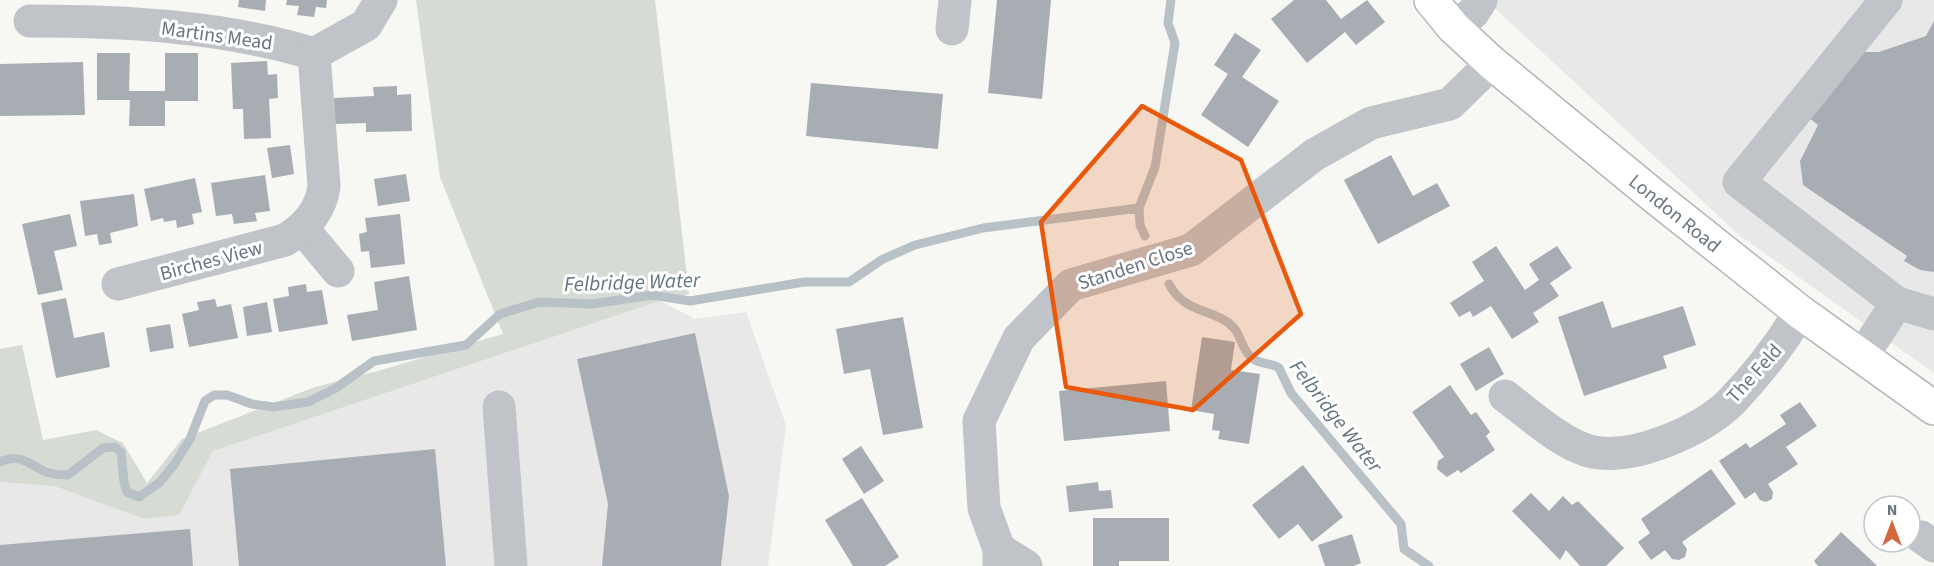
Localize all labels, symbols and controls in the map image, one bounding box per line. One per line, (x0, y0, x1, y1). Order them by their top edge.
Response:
street label: Martins Mead (159, 14, 274, 58)
street label: London Road (1622, 168, 1726, 260)
street label: Birches View (157, 234, 266, 288)
street label: Standen Close (1074, 234, 1196, 298)
water label: Felbridge Water (564, 265, 701, 299)
street label: The Feld (1721, 338, 1789, 410)
water label: Felbridge Water (1282, 353, 1390, 479)
north arrow (1862, 494, 1922, 554)
text: N (1887, 499, 1897, 521)

